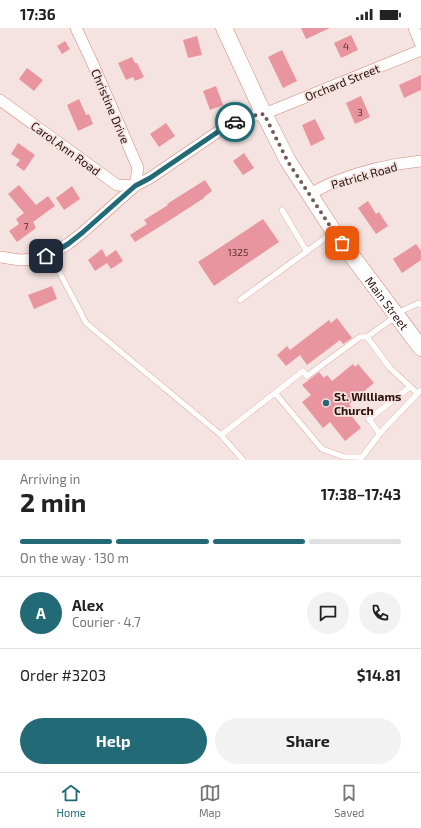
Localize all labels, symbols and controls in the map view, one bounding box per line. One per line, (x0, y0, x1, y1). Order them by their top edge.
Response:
text: 17:36 (20, 5, 56, 23)
house number: 4 (343, 40, 349, 52)
street label: Orchard Street (302, 60, 382, 103)
street label: Christine Drive (89, 67, 133, 145)
courier (215, 102, 255, 142)
house number: 3 (357, 106, 363, 118)
icon: car (224, 111, 246, 133)
street label: Carol Ann Road (29, 118, 103, 178)
street label: Patrick Road (329, 159, 399, 191)
house number: 7 (23, 220, 29, 232)
pin (325, 226, 359, 260)
icon: bag (331, 232, 353, 254)
pin (29, 239, 63, 273)
icon: home (35, 245, 57, 267)
house number: 1325 (228, 246, 248, 258)
street label: Main Street (363, 274, 412, 333)
place label: St. Williams Church (334, 389, 401, 417)
marker: St. Williams Church (321, 398, 331, 408)
text: Arriving in (20, 471, 80, 487)
text: 17:38–17:43 (321, 485, 401, 503)
text: 2 min (20, 486, 86, 517)
text: On the way · 130 m (20, 550, 129, 566)
button: chat (307, 592, 349, 634)
button: phone (359, 592, 401, 634)
text: Alex (72, 596, 104, 614)
text: A (36, 604, 46, 622)
text: Courier · 4.7 (72, 614, 141, 630)
text: Order #3203 (20, 666, 106, 684)
text: $14.81 (357, 666, 401, 684)
button: Help (20, 718, 207, 764)
button: Share (215, 718, 401, 764)
tab: Home (57, 782, 86, 819)
tab: Map (199, 782, 221, 819)
tab: Saved (334, 782, 364, 819)

